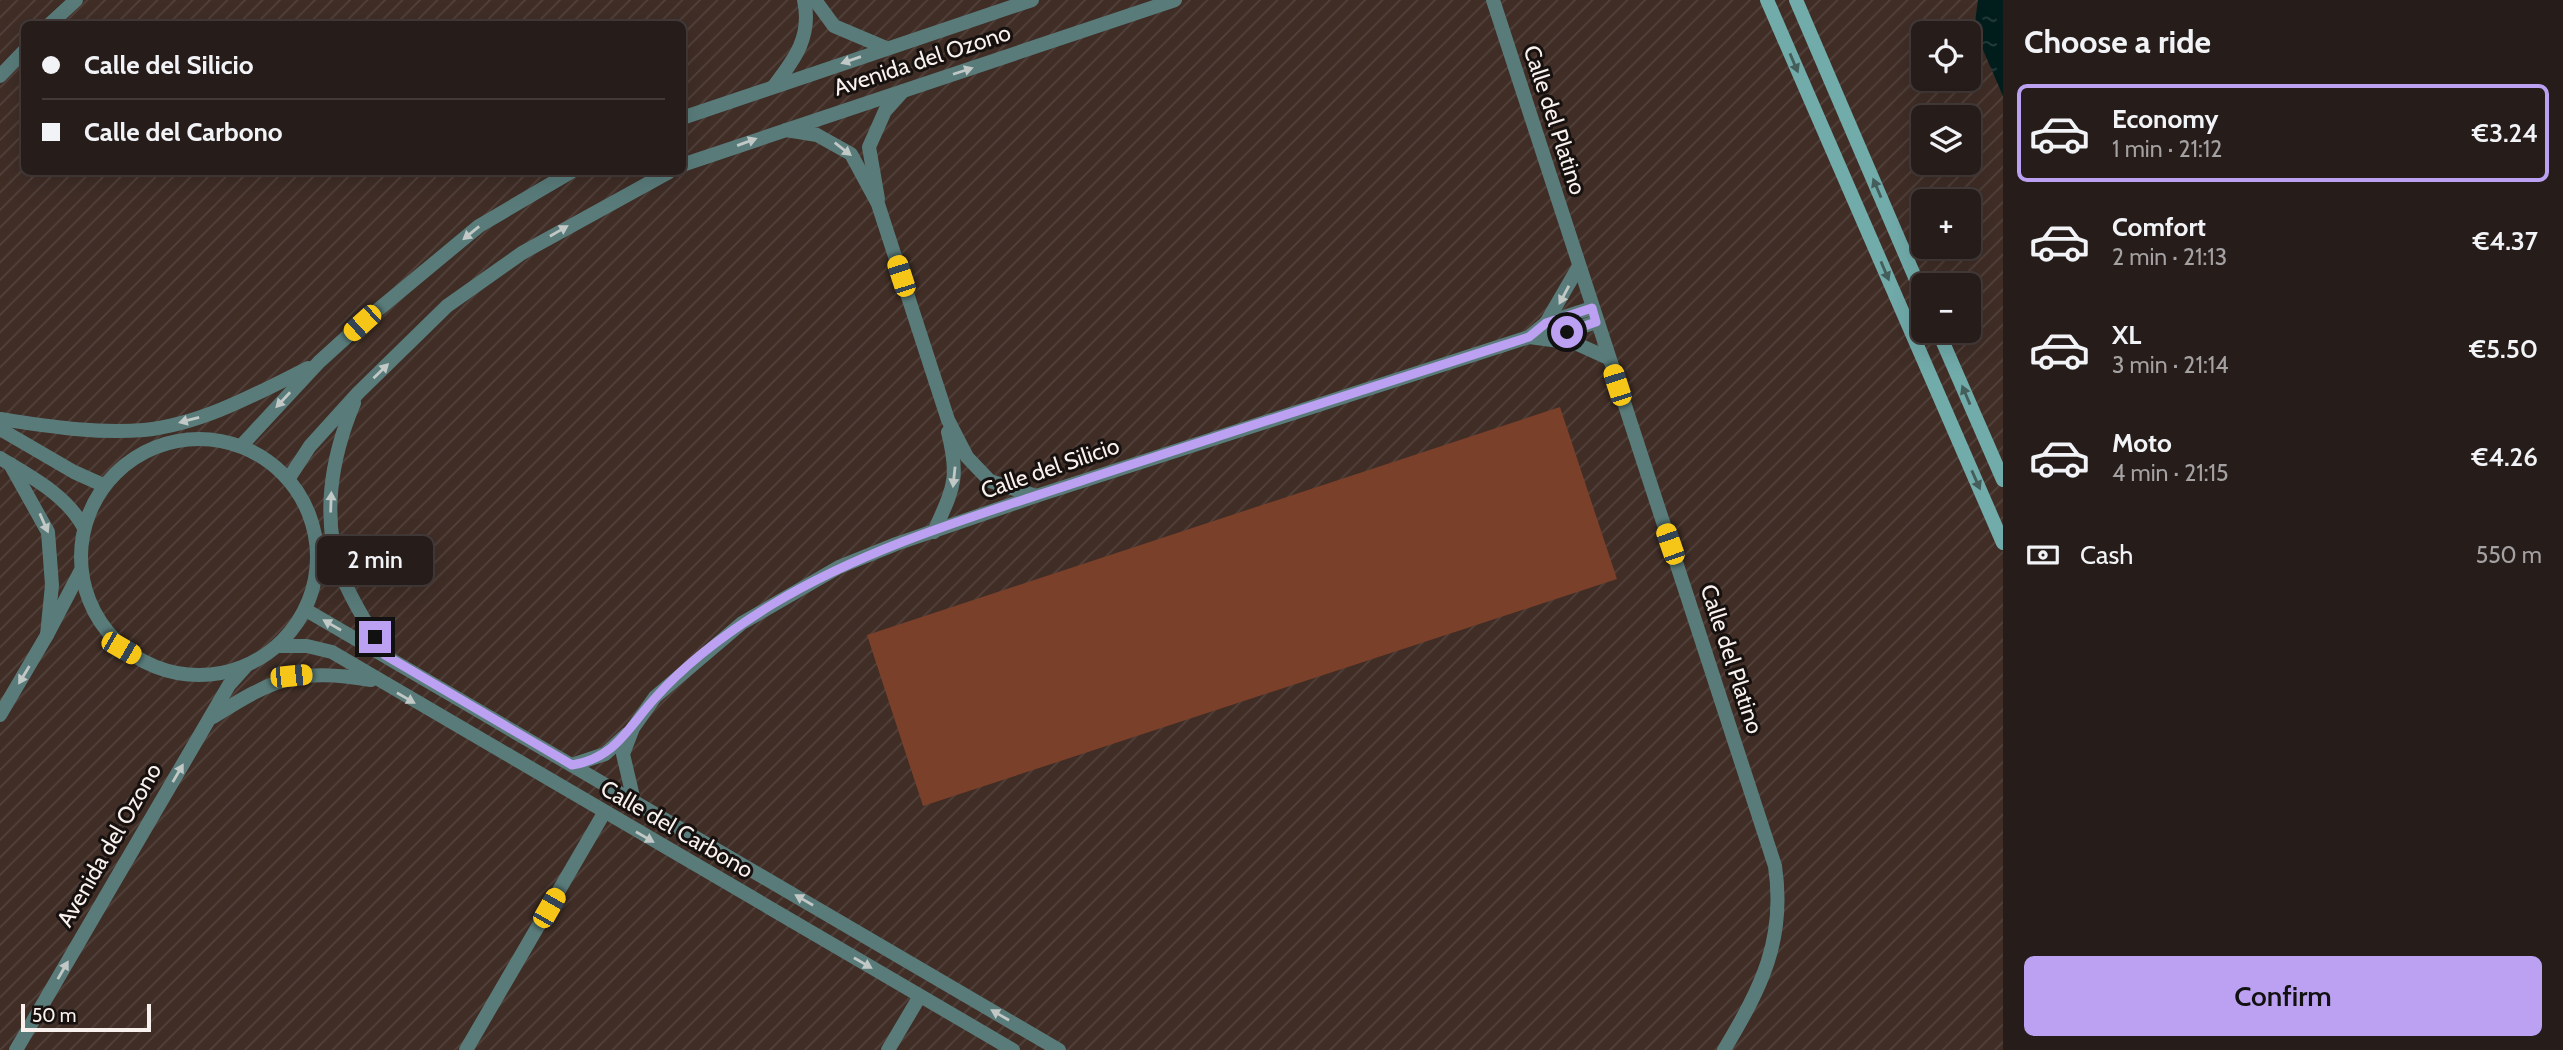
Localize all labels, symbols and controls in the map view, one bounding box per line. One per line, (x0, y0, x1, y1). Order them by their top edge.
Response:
street label: Avenida del Ozono (830, 18, 1014, 102)
map controls (1911, 21, 1981, 343)
button: locate (1911, 21, 1981, 91)
text: Choose a ride (2024, 22, 2211, 61)
street label: Calle del Platino (1518, 42, 1592, 198)
text: Calle del Silicio (84, 49, 254, 81)
one-way arrow (1789, 52, 1800, 73)
one-way arrow (840, 55, 861, 66)
one-way arrow (952, 65, 973, 75)
icon: car (2028, 102, 2091, 165)
text: Economy (2112, 103, 2218, 135)
button: layers (1911, 105, 1981, 175)
text: Calle del Carbono (84, 116, 283, 148)
text: €3.24 (2472, 117, 2538, 149)
text: 1 min · 21:12 (2112, 135, 2222, 163)
one-way arrow (736, 136, 757, 147)
one-way arrow (834, 142, 852, 157)
one-way arrow (1871, 178, 1882, 199)
button: + (1911, 189, 1981, 259)
icon: car (2028, 210, 2091, 273)
text: Comfort (2112, 211, 2206, 243)
one-way arrow (463, 225, 480, 240)
one-way arrow (549, 225, 569, 237)
text: €4.37 (2473, 225, 2538, 257)
text: 2 min · 21:13 (2112, 243, 2227, 271)
car (885, 253, 918, 299)
one-way arrow (1880, 261, 1891, 282)
button: − (1911, 273, 1981, 343)
one-way arrow (1558, 286, 1570, 305)
car (340, 301, 385, 345)
route start (1551, 316, 1583, 348)
icon: car (2028, 318, 2091, 381)
text: XL (2112, 319, 2141, 351)
text: €5.50 (2469, 333, 2538, 365)
text: 3 min · 21:14 (2112, 351, 2228, 379)
car (1601, 362, 1634, 408)
one-way arrow (372, 363, 389, 379)
one-way arrow (1960, 384, 1971, 405)
one-way arrow (275, 391, 291, 409)
one-way arrow (178, 415, 199, 425)
icon: car (2028, 426, 2091, 489)
text: Moto (2112, 427, 2172, 459)
street label: Calle del Silicio (977, 431, 1123, 505)
text: €4.26 (2472, 441, 2538, 473)
text: 4 min · 21:15 (2112, 459, 2228, 487)
one-way arrow (948, 466, 959, 488)
one-way arrow (1970, 470, 1981, 491)
one-way arrow (325, 490, 337, 512)
one-way arrow (39, 513, 50, 534)
car (1654, 521, 1687, 567)
callout: 2 min (317, 536, 433, 584)
icon: cash (2024, 536, 2062, 574)
text: Cash (2080, 539, 2133, 571)
text: 550 m (2476, 541, 2542, 569)
text: 2 min (347, 546, 403, 574)
street label: Calle del Platino (1695, 581, 1769, 737)
one-way arrow (323, 619, 342, 631)
route end (359, 621, 391, 653)
car (98, 628, 145, 668)
car (270, 663, 313, 689)
one-way arrow (18, 665, 30, 684)
one-way arrow (396, 692, 415, 704)
street label: Avenida del Ozono (51, 758, 167, 932)
one-way arrow (171, 764, 184, 783)
street label: Calle del Carbono (596, 774, 758, 884)
one-way arrow (635, 831, 654, 843)
car (530, 885, 569, 931)
one-way arrow (794, 894, 813, 907)
button: Confirm (2024, 956, 2542, 1036)
one-way arrow (853, 957, 872, 969)
one-way arrow (57, 960, 69, 979)
scale bar (21, 1001, 150, 1033)
text: 50 m (32, 1004, 76, 1027)
one-way arrow (991, 1009, 1010, 1022)

